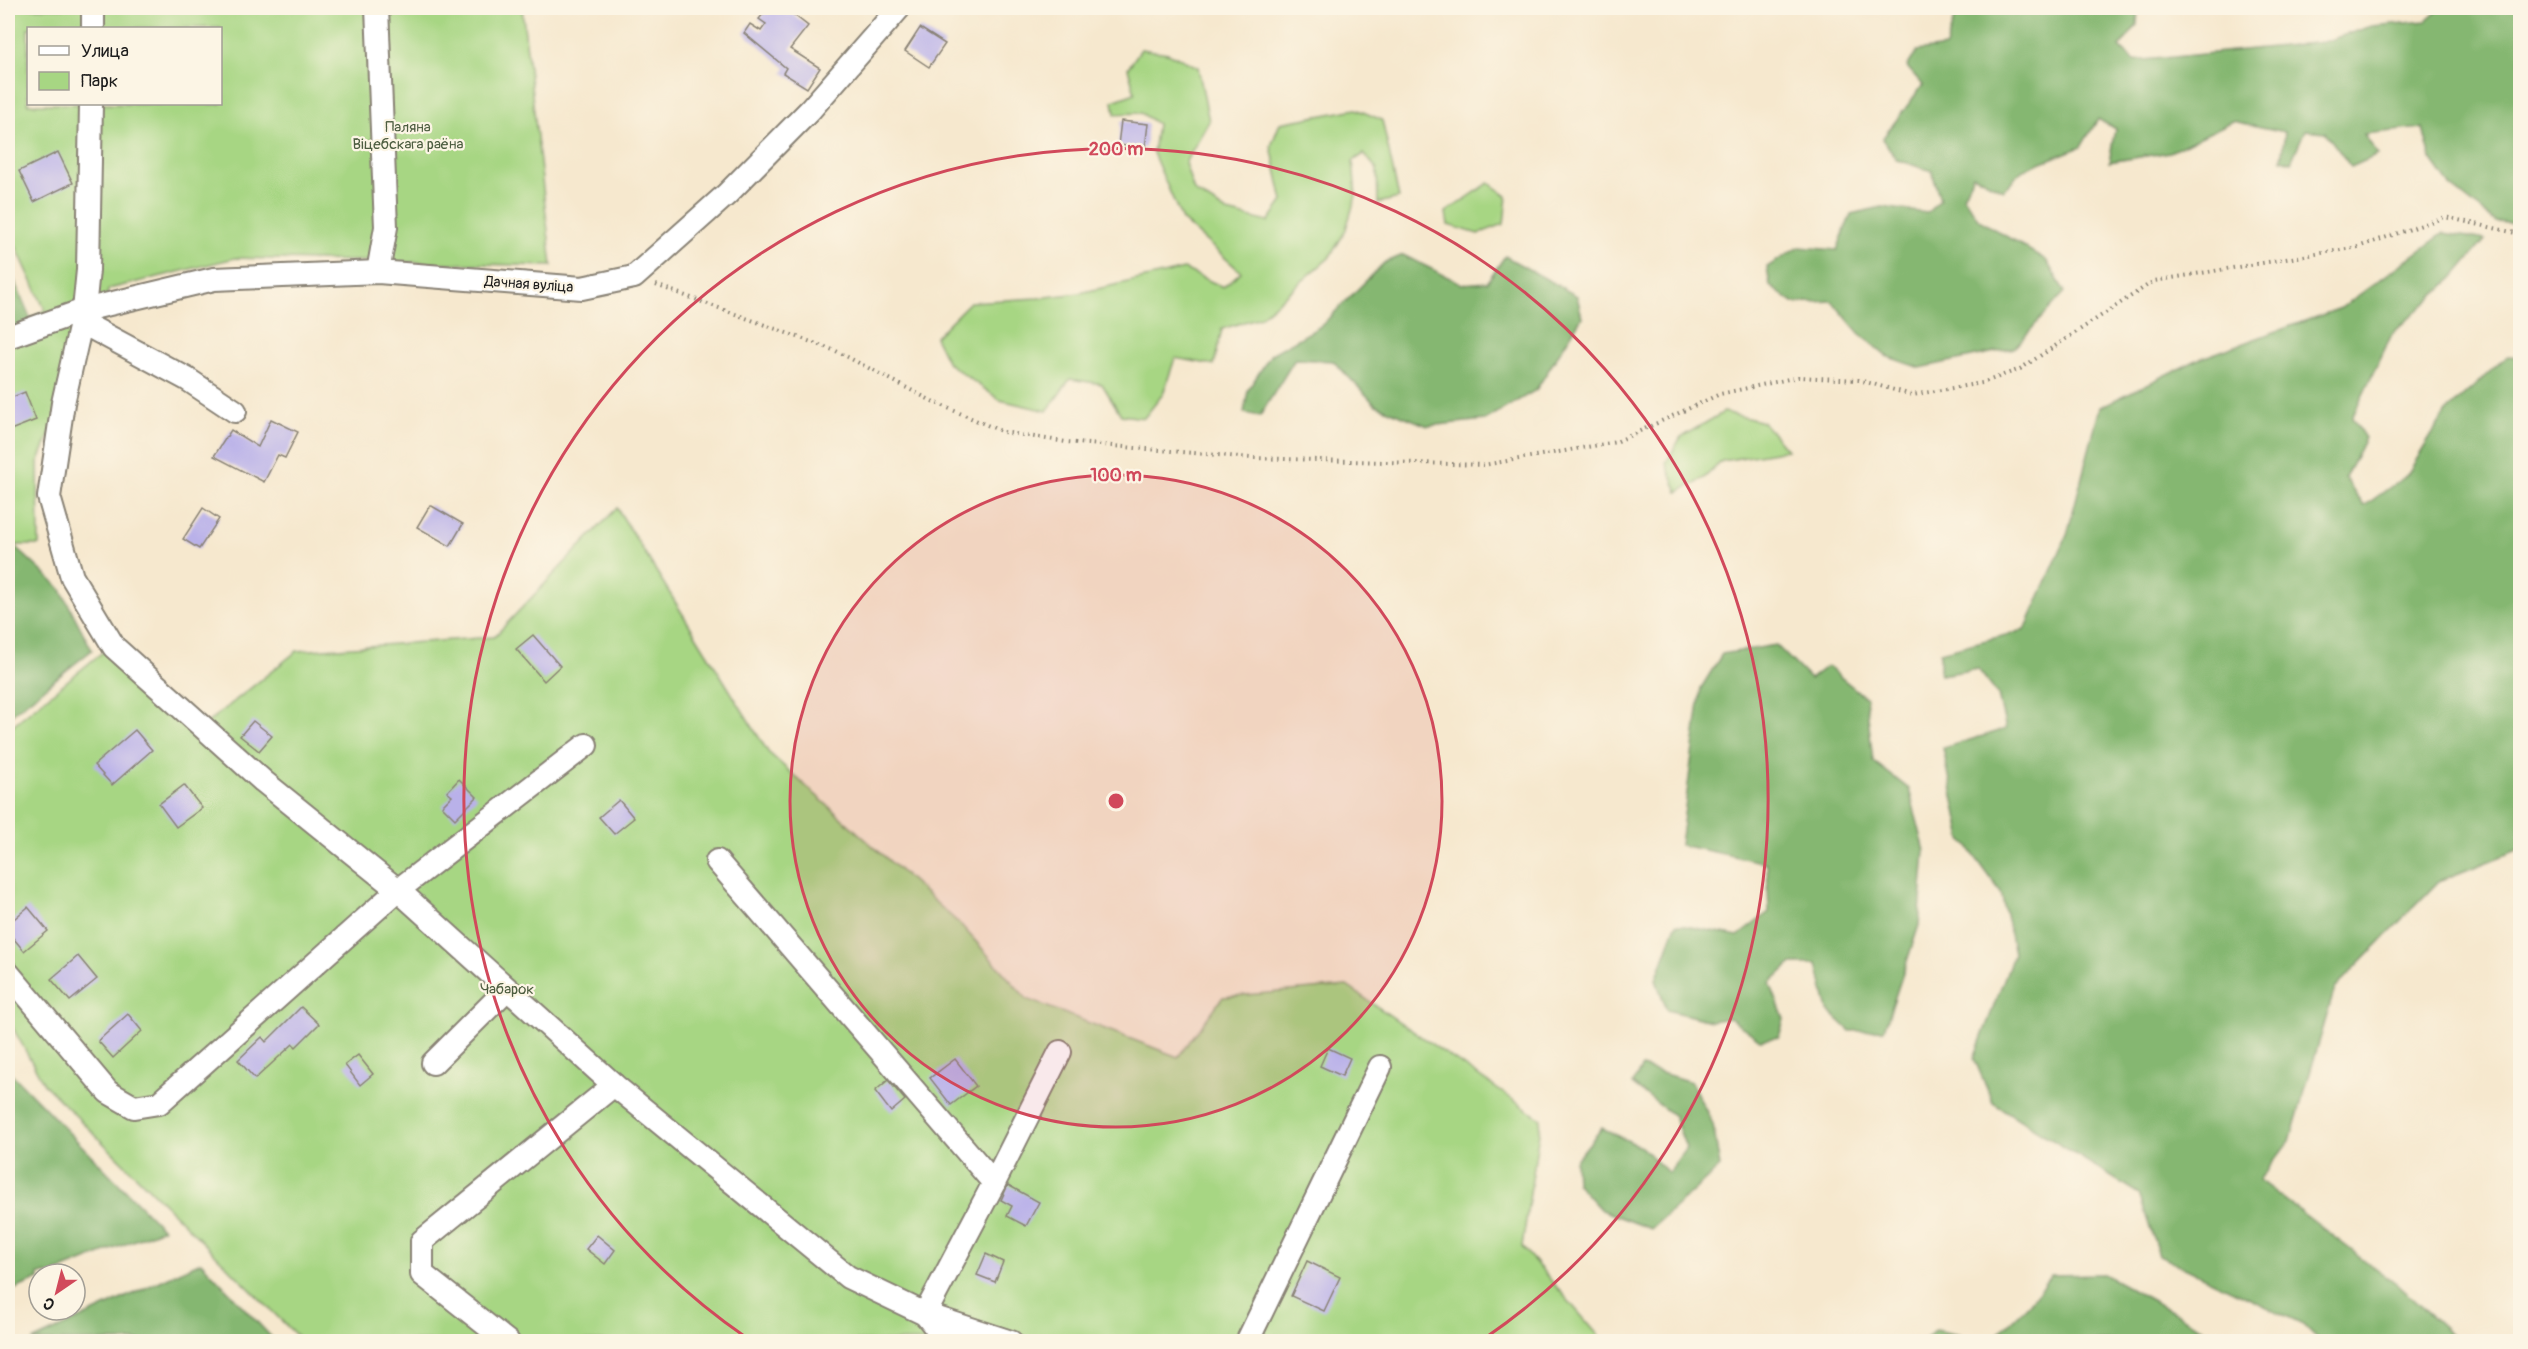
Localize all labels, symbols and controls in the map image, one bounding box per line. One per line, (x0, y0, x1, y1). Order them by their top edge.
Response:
legend (27, 27, 222, 105)
text: Улица (81, 40, 129, 63)
text: Парк (81, 70, 118, 93)
park label: Паляна Віцебскага раёна (353, 118, 463, 154)
text: 200 m (1089, 138, 1143, 161)
street label: Дачная вуліца (483, 272, 574, 297)
text: 100 m (1090, 464, 1142, 487)
centre of rings (1106, 791, 1126, 811)
park label: Чабарок (480, 980, 534, 999)
north arrow (27, 1262, 87, 1322)
text: С (39, 1292, 59, 1314)

